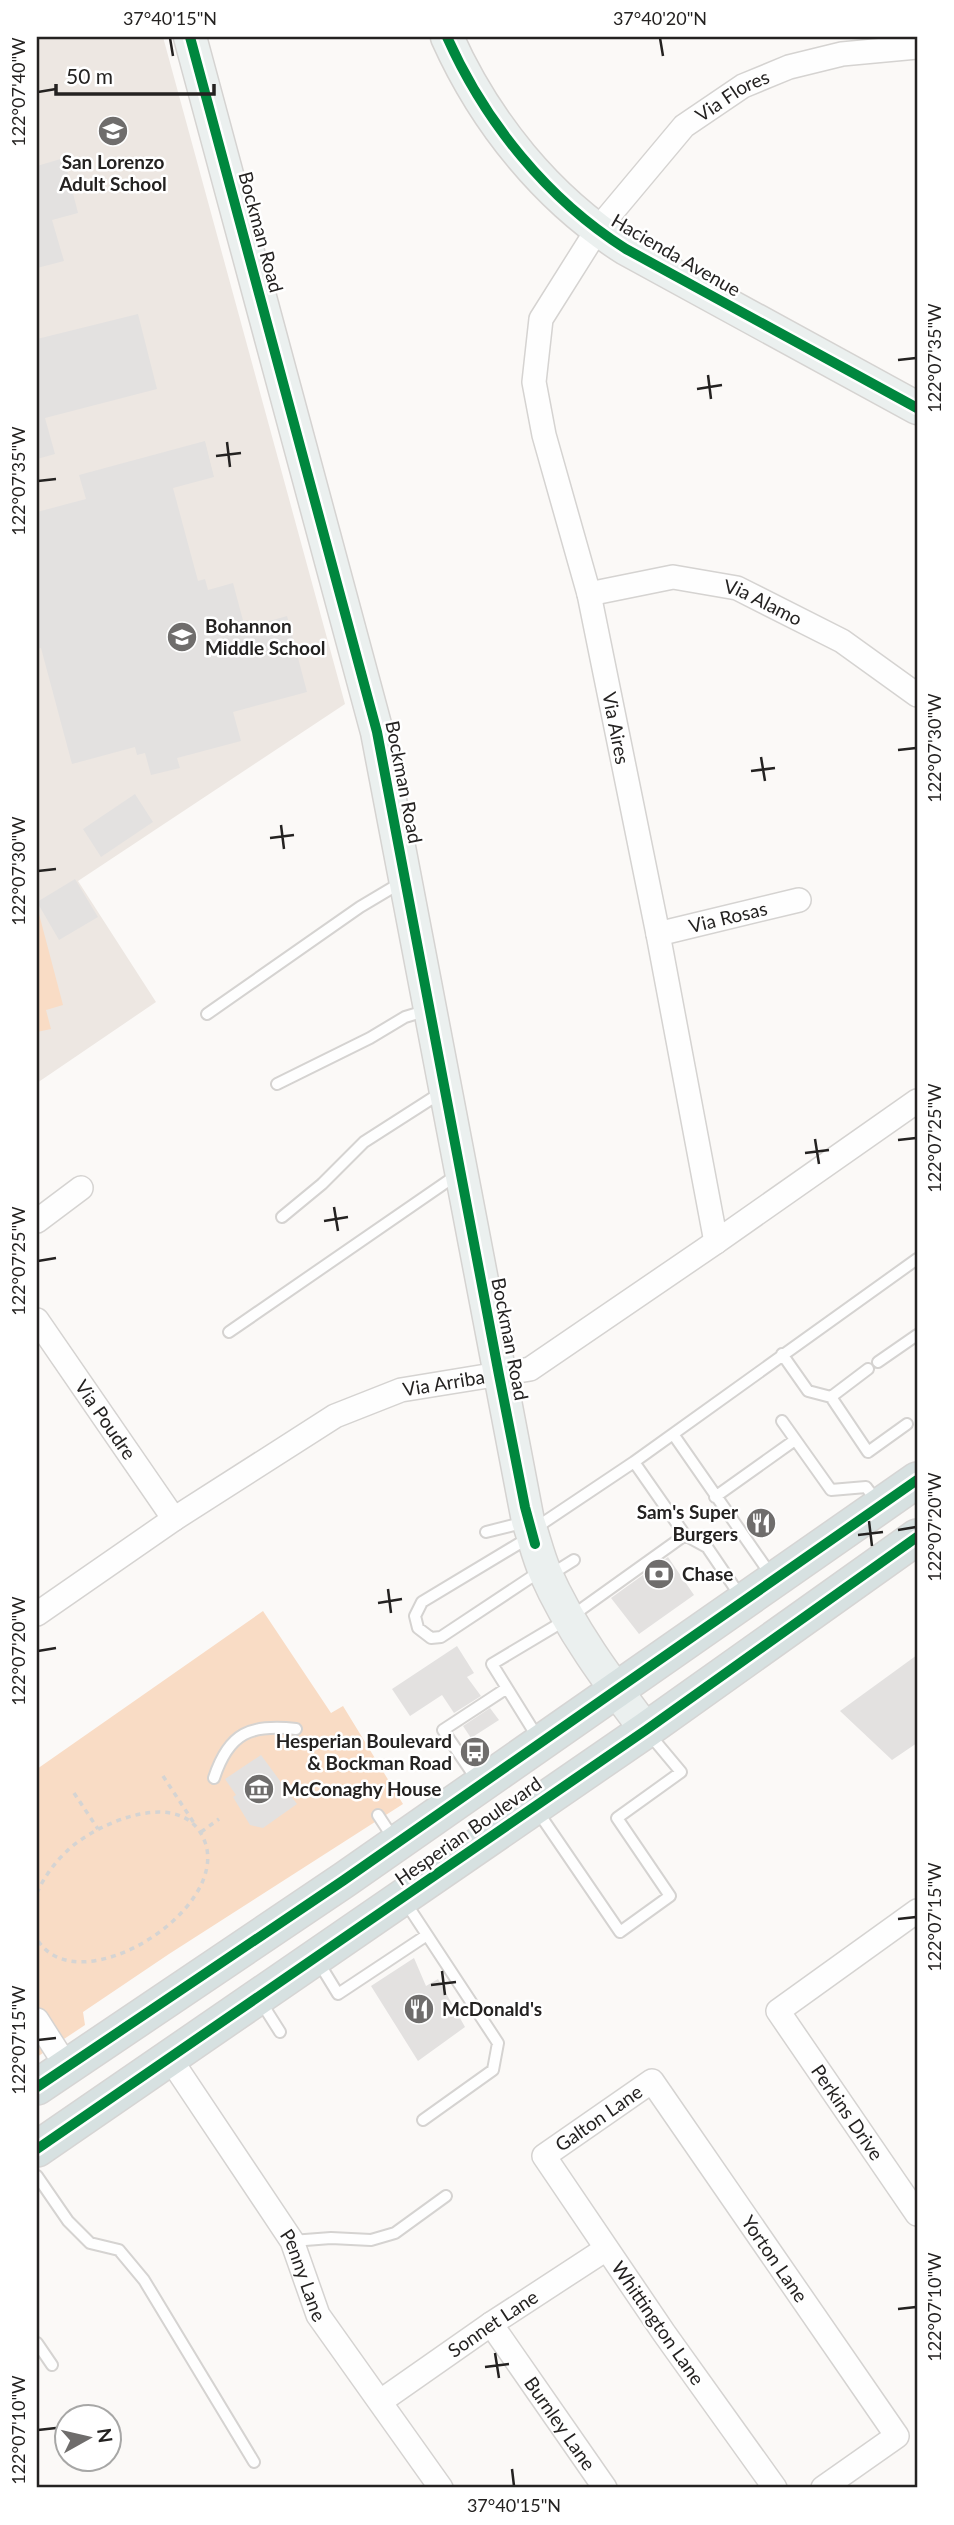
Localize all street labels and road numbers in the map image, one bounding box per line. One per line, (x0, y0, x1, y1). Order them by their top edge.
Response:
street label: Via Flores (691, 64, 772, 126)
street label: Bockman Road (234, 169, 289, 295)
street label: Hacienda Avenue (608, 208, 745, 301)
street label: Via Alamo (723, 574, 806, 630)
street label: Via Aires (598, 690, 635, 766)
street label: Bockman Road (381, 719, 428, 845)
street label: Via Rosas (686, 896, 769, 937)
street label: Bockman Road (487, 1276, 534, 1402)
street label: Via Arriba (401, 1365, 486, 1401)
street label: Via Poudre (71, 1375, 141, 1463)
street label: Hesperian Boulevard (390, 1771, 545, 1890)
street label: Perkins Drive (807, 2060, 889, 2164)
street label: Galton Lane (550, 2079, 646, 2156)
street label: Yorton Lane (737, 2211, 813, 2306)
street label: Penny Lane (276, 2224, 331, 2326)
street label: Whittington Lane (607, 2256, 710, 2389)
street label: Sonnet Lane (443, 2285, 542, 2362)
street label: Burnley Lane (520, 2372, 601, 2474)

